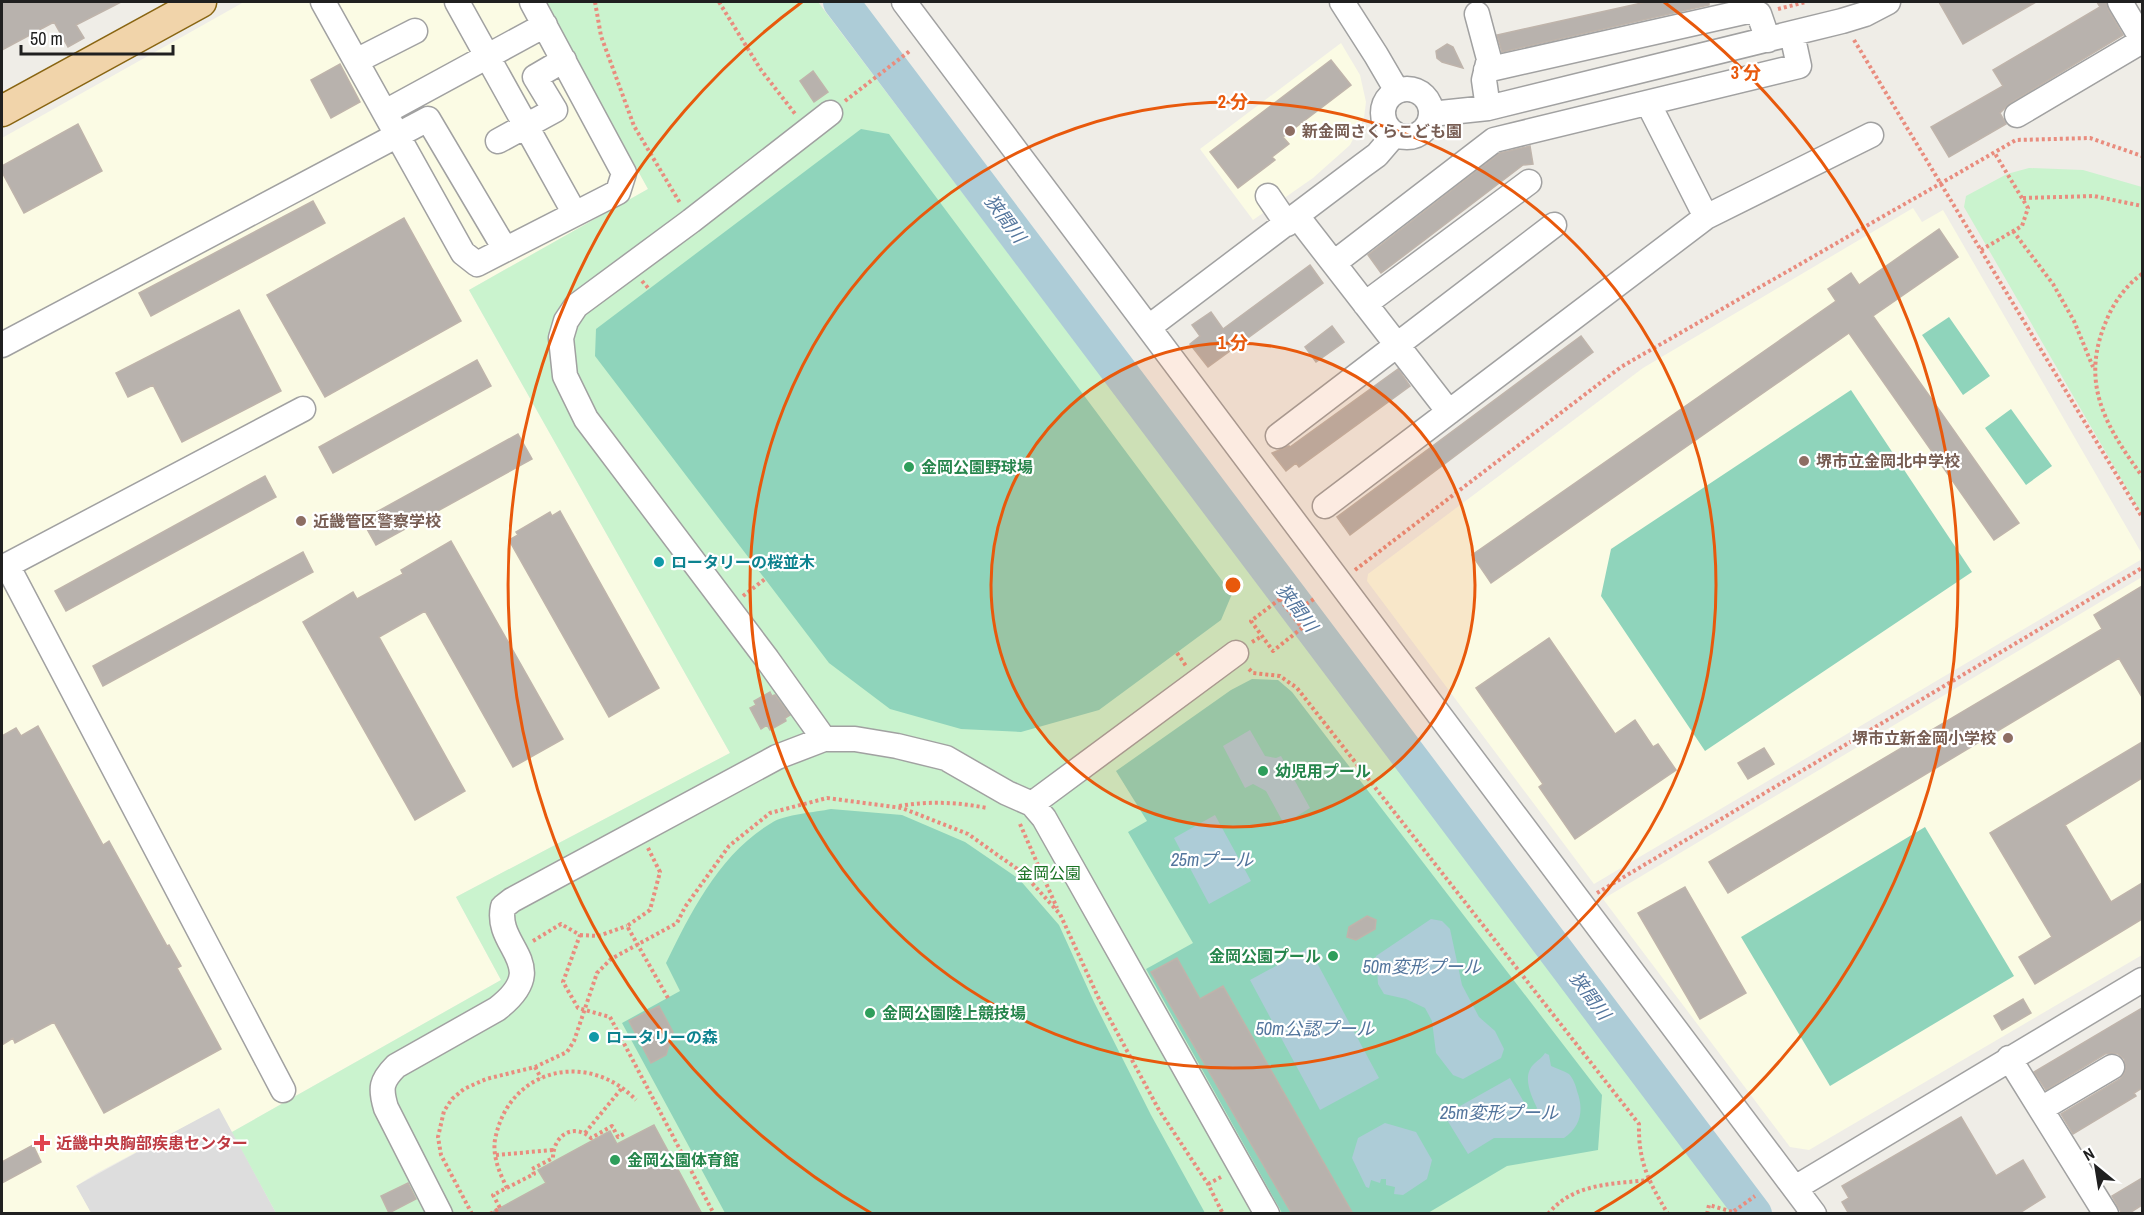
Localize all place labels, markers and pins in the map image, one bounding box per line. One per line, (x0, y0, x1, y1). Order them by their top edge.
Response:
place label: 新金岡さくらこども園 (1302, 120, 1462, 142)
marker: 新金岡さくらこども園 (1283, 124, 1297, 138)
place label: 堺市立金岡北中学校 (1816, 450, 1960, 472)
marker: 堺市立金岡北中学校 (1797, 454, 1811, 468)
place label: 金岡公園野球場 (921, 456, 1033, 478)
marker: 金岡公園野球場 (902, 460, 916, 474)
place label: 近畿管区警察学校 (313, 510, 441, 532)
marker: 近畿管区警察学校 (294, 514, 308, 528)
place label: ロータリーの桜並木 (671, 551, 815, 573)
marker: ロータリーの桜並木 (652, 555, 666, 569)
centre of rings (1223, 575, 1243, 595)
place label: 堺市立新金岡小学校 (1852, 727, 1996, 749)
marker: 堺市立新金岡小学校 (2001, 731, 2015, 745)
place label: 幼児用プール (1275, 760, 1371, 782)
marker: 幼児用プール (1256, 764, 1270, 778)
place label: 金岡公園プール (1209, 945, 1321, 967)
marker: 金岡公園プール (1326, 949, 1340, 963)
place label: 金岡公園陸上競技場 (882, 1002, 1026, 1024)
marker: 金岡公園陸上競技場 (863, 1006, 877, 1020)
place label: ロータリーの森 (606, 1026, 718, 1048)
marker: ロータリーの森 (587, 1030, 601, 1044)
place label: 近畿中央胸部疾患センター (56, 1132, 248, 1154)
marker: 近畿中央胸部疾患センター (33, 1134, 51, 1152)
place label: 金岡公園体育館 (627, 1149, 739, 1171)
marker: 金岡公園体育館 (608, 1153, 622, 1167)

